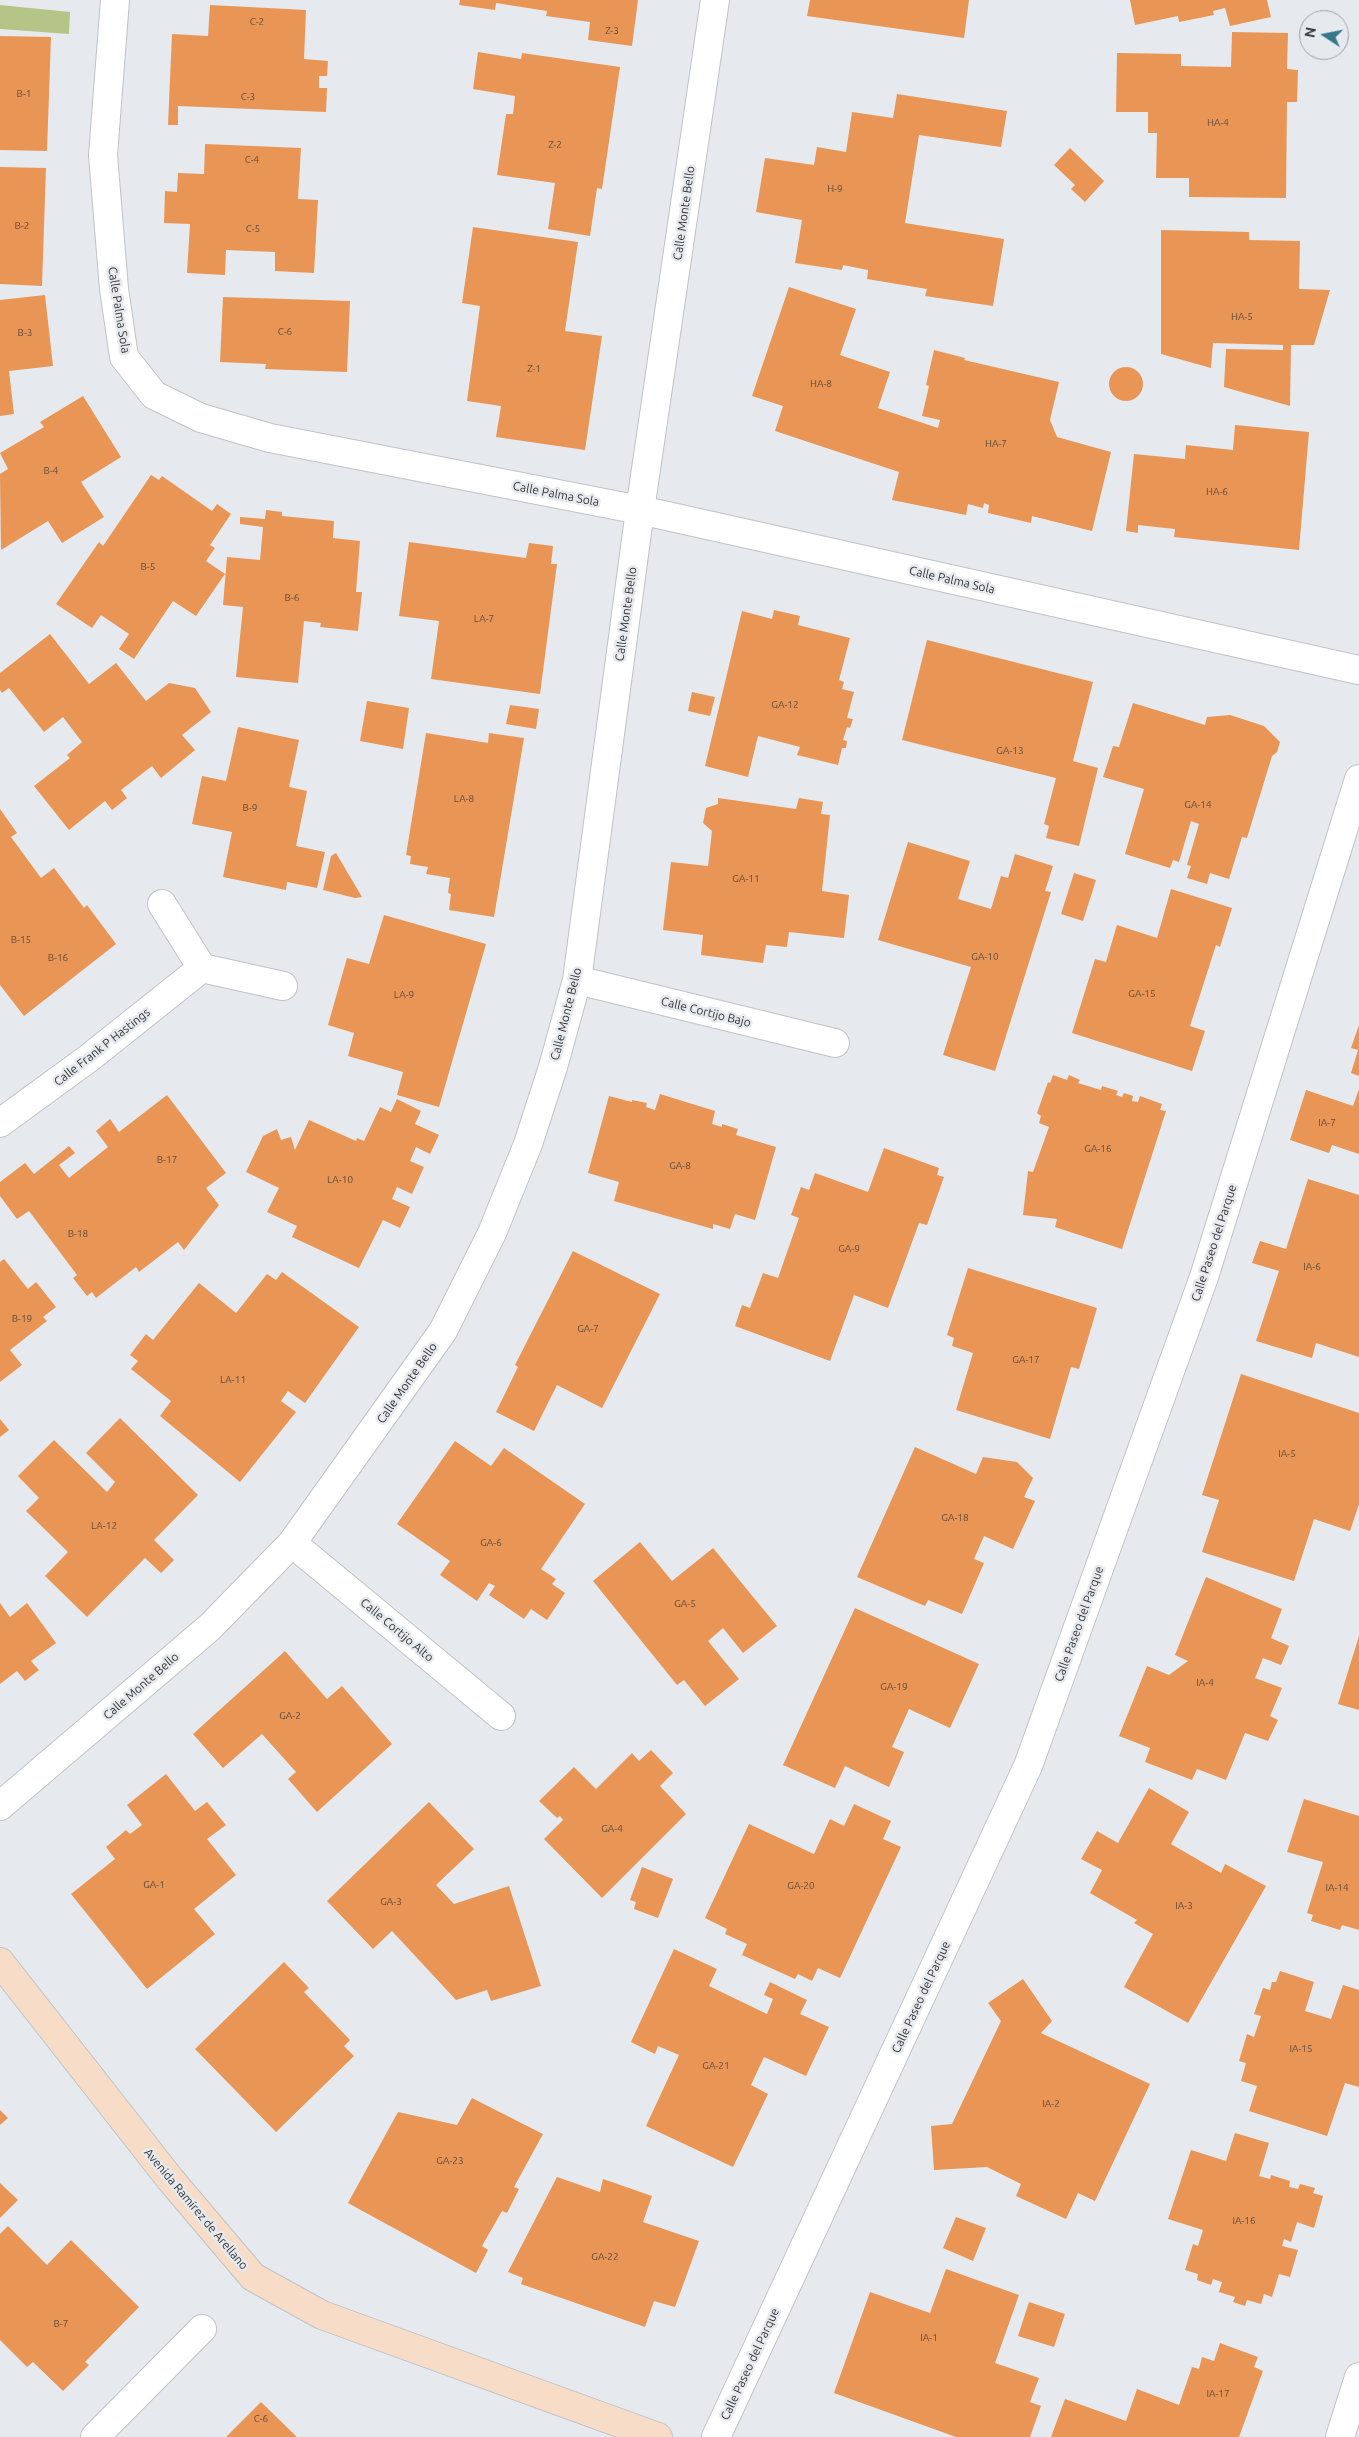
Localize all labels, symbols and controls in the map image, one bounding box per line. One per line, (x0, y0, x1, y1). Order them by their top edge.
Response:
north arrow (1299, 10, 1349, 60)
house number: C-2 (250, 16, 264, 28)
house number: Z-3 (605, 25, 619, 37)
text: N (1301, 26, 1319, 39)
house number: B-1 (17, 88, 31, 100)
house number: C-3 (241, 91, 255, 103)
house number: HA-4 (1207, 117, 1229, 129)
house number: Z-2 (548, 139, 562, 151)
house number: C-4 (245, 154, 259, 166)
street label: Calle Monte Bello (670, 165, 698, 261)
house number: H-9 (827, 183, 843, 195)
house number: B-2 (15, 220, 29, 232)
house number: C-5 (246, 223, 260, 235)
street label: Calle Palma Sola (105, 266, 133, 354)
house number: HA-5 (1231, 311, 1253, 323)
house number: C-6 (278, 326, 292, 338)
house number: B-3 (18, 327, 32, 339)
house number: Z-1 (527, 363, 541, 375)
house number: HA-8 (810, 378, 832, 390)
house number: HA-7 (985, 438, 1007, 450)
house number: B-4 (44, 465, 58, 477)
street label: Calle Palma Sola (512, 479, 600, 509)
house number: HA-6 (1206, 486, 1228, 498)
house number: B-5 (141, 561, 155, 573)
street label: Calle Palma Sola (908, 563, 996, 597)
street label: Calle Monte Bello (612, 566, 640, 662)
house number: B-6 (285, 592, 299, 604)
house number: LA-7 (474, 613, 494, 625)
house number: GA-12 (771, 699, 799, 711)
house number: GA-13 (996, 745, 1024, 757)
house number: LA-8 (454, 793, 474, 805)
house number: GA-14 (1184, 799, 1212, 811)
house number: B-9 (243, 802, 257, 814)
house number: GA-11 (732, 873, 760, 885)
house number: B-15 (11, 934, 31, 946)
house number: GA-10 (971, 951, 999, 963)
house number: B-16 (48, 952, 68, 964)
street label: Calle Monte Bello (548, 966, 584, 1062)
house number: GA-15 (1128, 988, 1156, 1000)
house number: LA-9 (394, 989, 414, 1001)
street label: Calle Cortijo Bajo (660, 994, 752, 1030)
street label: Calle Frank P Hastings (51, 1005, 153, 1089)
house number: IA-7 (1318, 1117, 1336, 1129)
house number: GA-16 (1084, 1143, 1112, 1155)
house number: B-17 (157, 1154, 177, 1166)
house number: GA-8 (669, 1160, 691, 1172)
house number: LA-10 (327, 1174, 353, 1186)
street label: Calle Paseo del Parque (1188, 1183, 1240, 1303)
house number: B-18 (68, 1228, 88, 1240)
house number: GA-9 (838, 1243, 860, 1255)
house number: IA-6 (1303, 1261, 1321, 1273)
house number: B-19 (12, 1313, 32, 1325)
house number: GA-7 (577, 1323, 599, 1335)
street label: Calle Monte Bello (374, 1340, 440, 1426)
house number: GA-17 (1012, 1354, 1040, 1366)
house number: LA-11 (220, 1374, 246, 1386)
house number: IA-5 (1278, 1448, 1296, 1460)
house number: GA-18 (941, 1512, 969, 1524)
house number: LA-12 (91, 1520, 117, 1532)
house number: GA-6 (480, 1537, 502, 1549)
street label: Calle Paseo del Parque (1051, 1564, 1107, 1684)
street label: Calle Cortijo Alto (357, 1595, 437, 1665)
house number: GA-5 (674, 1598, 696, 1610)
street label: Calle Monte Bello (100, 1649, 182, 1723)
house number: IA-4 (1196, 1677, 1214, 1689)
house number: GA-19 (880, 1681, 908, 1693)
house number: GA-2 (279, 1710, 301, 1722)
house number: GA-4 (601, 1823, 623, 1835)
house number: GA-1 (143, 1879, 165, 1891)
house number: GA-20 (787, 1880, 815, 1892)
house number: IA-14 (1325, 1882, 1349, 1894)
house number: GA-3 (380, 1896, 402, 1908)
house number: IA-3 (1175, 1900, 1193, 1912)
street label: Calle Paseo del Parque (889, 1939, 953, 2055)
house number: IA-15 (1289, 2043, 1313, 2055)
house number: GA-21 (702, 2060, 730, 2072)
house number: IA-2 (1042, 2098, 1060, 2110)
street label: Avenida Ramírez de Arellano (141, 2145, 251, 2273)
house number: GA-23 (436, 2155, 464, 2167)
house number: IA-16 (1232, 2215, 1256, 2227)
house number: GA-22 (591, 2251, 619, 2263)
street label: Calle Paseo del Parque (718, 2306, 782, 2422)
house number: B-7 (54, 2318, 68, 2330)
house number: IA-1 (920, 2332, 938, 2344)
house number: IA-17 (1206, 2388, 1230, 2400)
house number: C-6 (254, 2413, 268, 2425)

